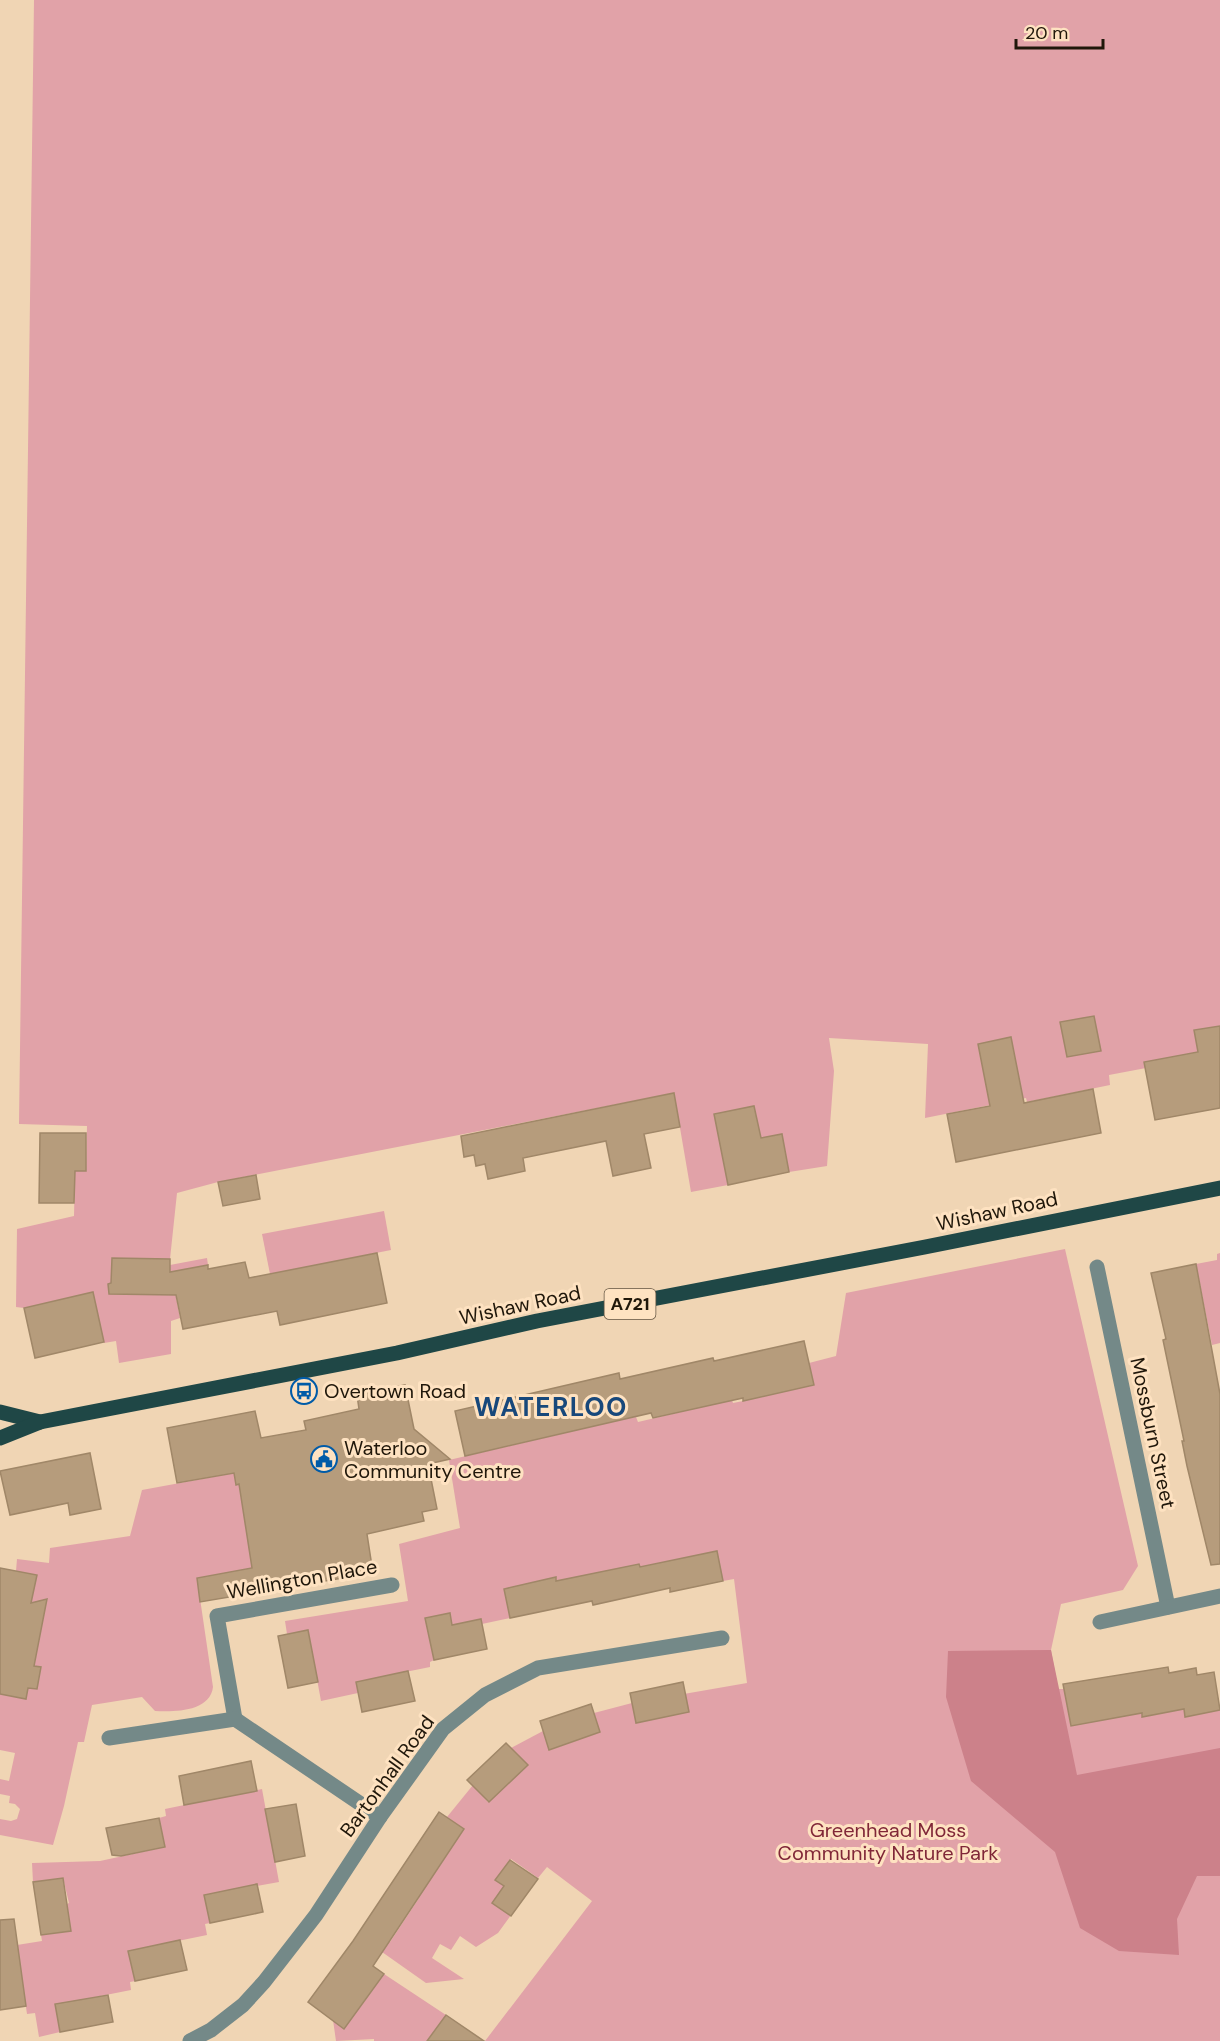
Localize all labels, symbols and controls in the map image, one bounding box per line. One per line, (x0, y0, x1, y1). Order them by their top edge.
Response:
scale bar (1016, 12, 1103, 50)
text: 20 m (1025, 21, 1068, 45)
street label: Wishaw Road (934, 1185, 1060, 1237)
street label: Wishaw Road (457, 1279, 583, 1331)
road number: A721 (604, 1289, 656, 1319)
street label: Mossburn Street (1124, 1355, 1182, 1511)
bus stop icon: Overtown Road (289, 1376, 319, 1406)
place label: Overtown Road (324, 1378, 466, 1404)
district label: WATERLOO (474, 1390, 628, 1424)
place label: Waterloo Community Centre (344, 1435, 521, 1484)
public building icon: Waterloo Community Centre (309, 1444, 339, 1474)
street label: Wellington Place (225, 1553, 379, 1605)
street label: Bartonhall Road (334, 1710, 440, 1842)
park label: Greenhead Moss Community Nature Park (778, 1817, 998, 1866)

